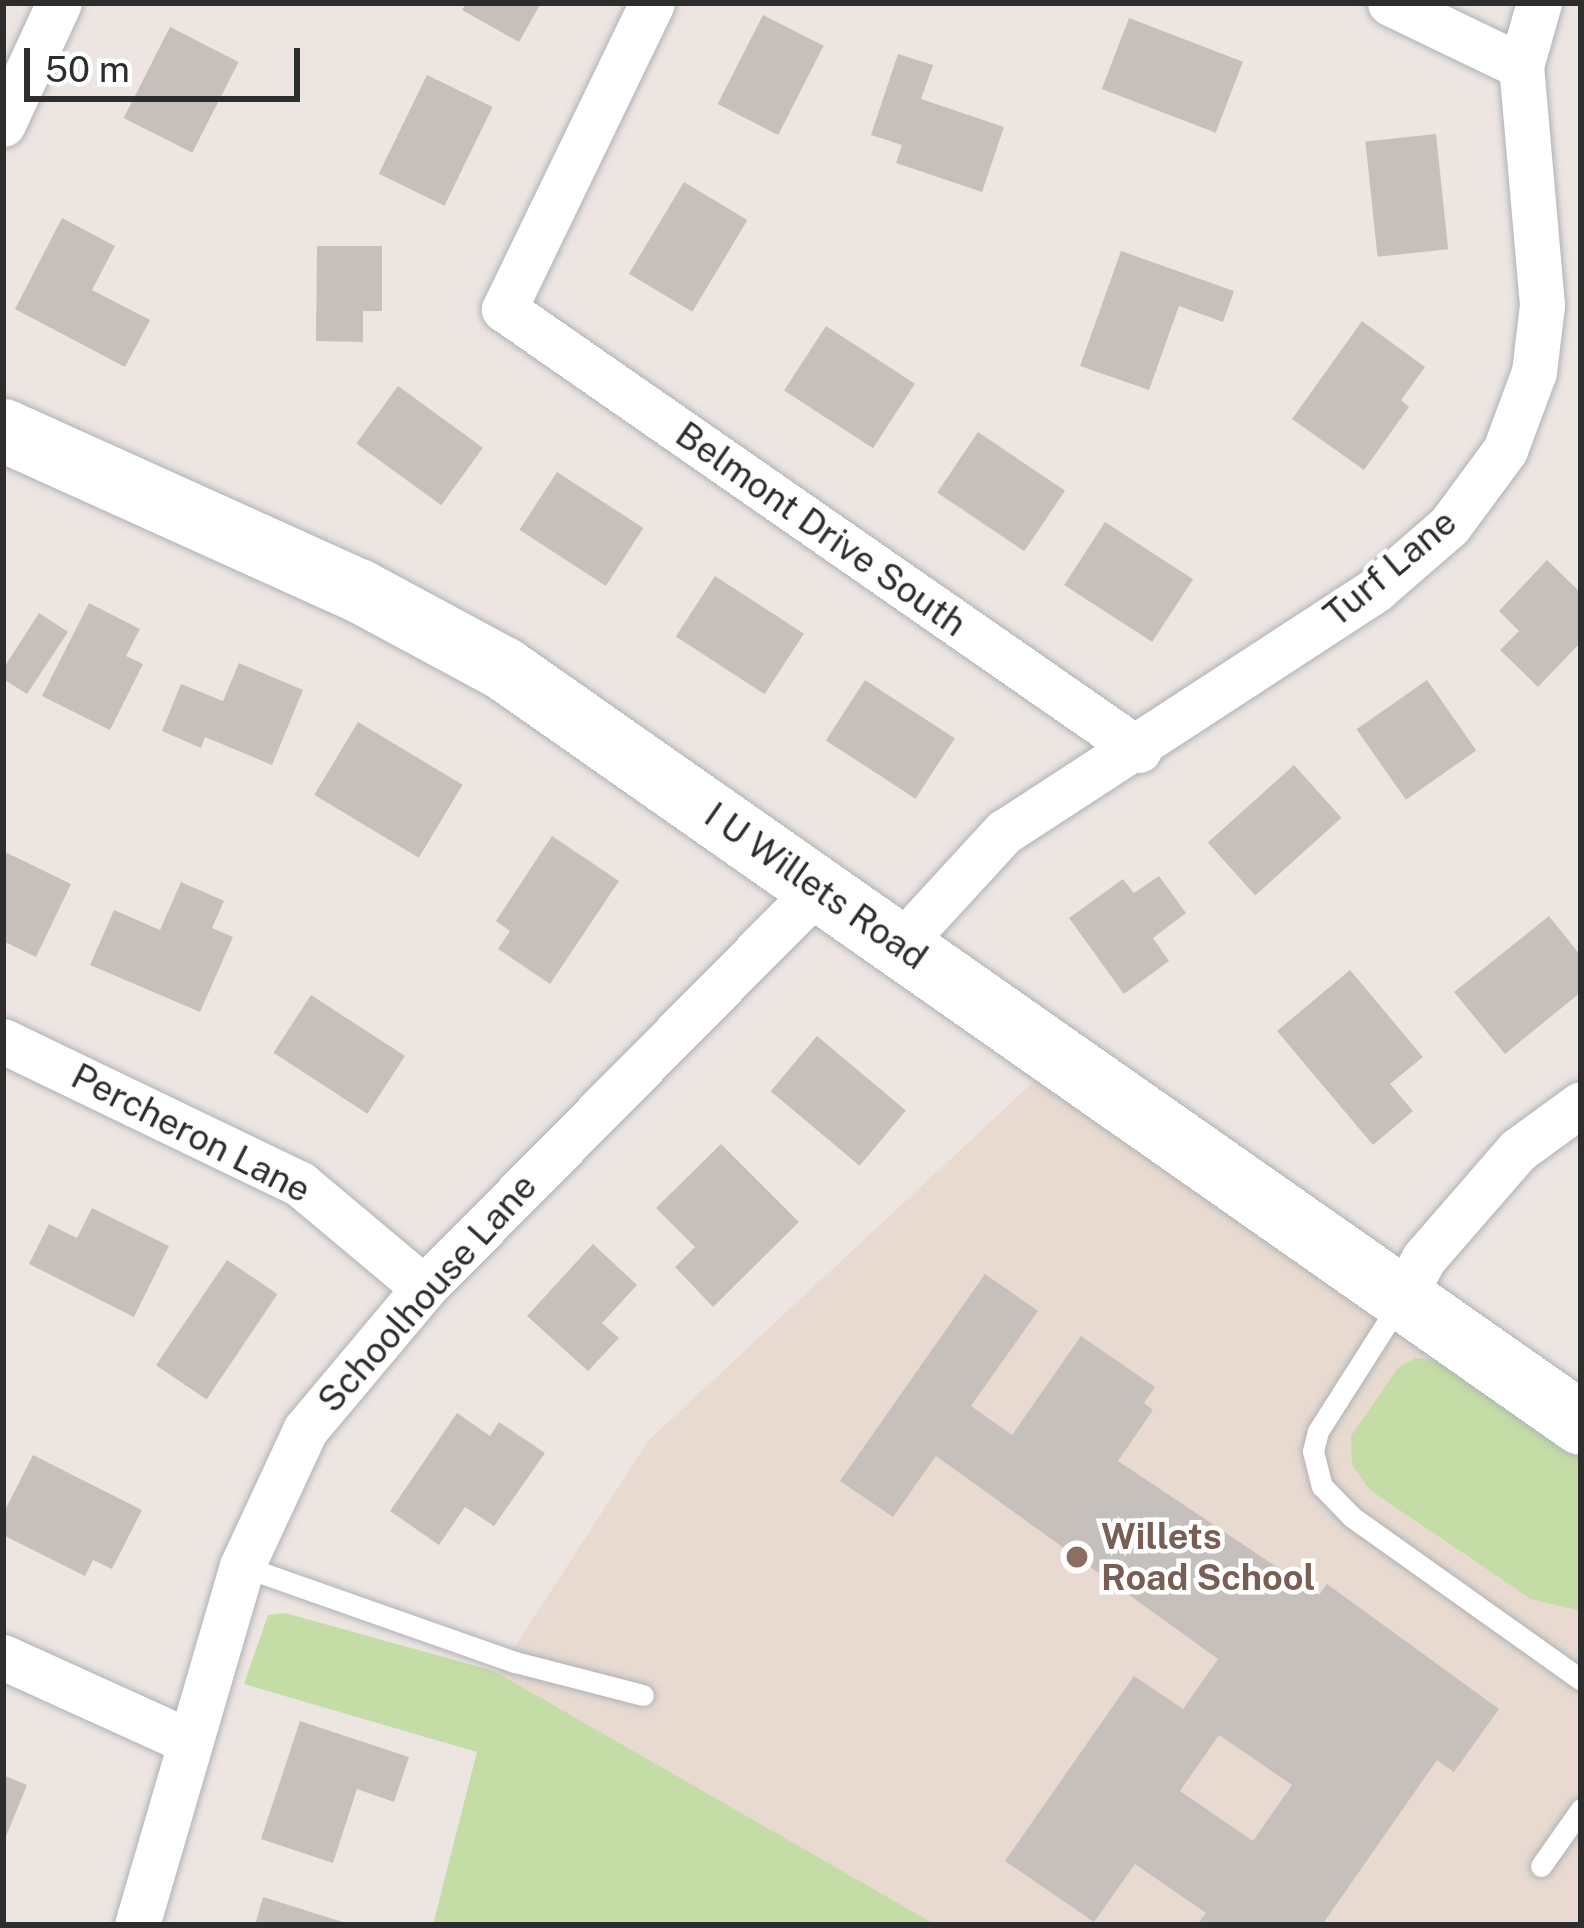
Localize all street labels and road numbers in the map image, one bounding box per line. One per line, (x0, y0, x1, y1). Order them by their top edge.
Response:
street label: Belmont Drive South (667, 412, 975, 646)
street label: Turf Lane (1315, 500, 1465, 636)
street label: I U Willets Road (696, 793, 936, 979)
street label: Percheron Lane (64, 1054, 318, 1212)
street label: Schoolhouse Lane (308, 1165, 546, 1421)

